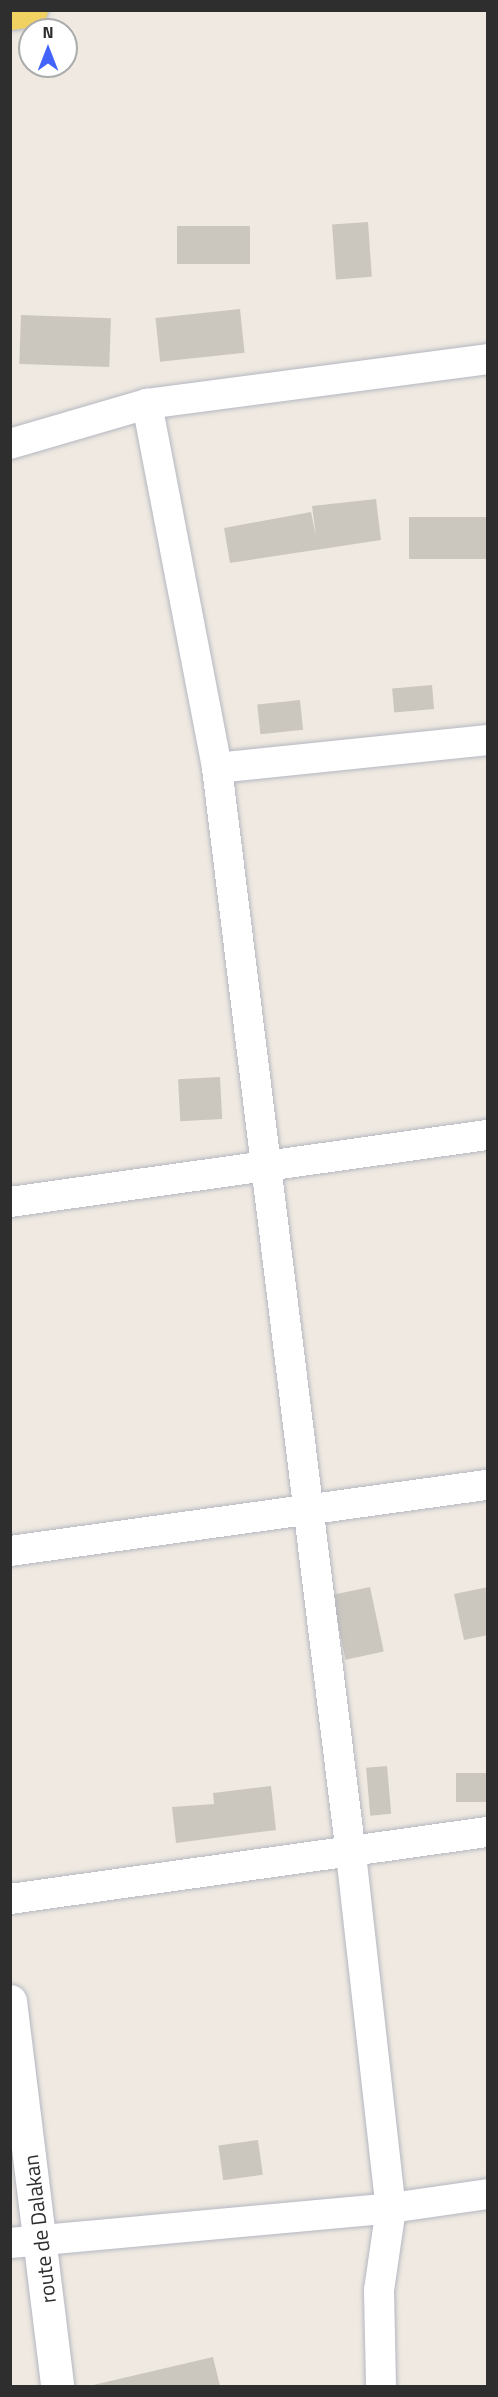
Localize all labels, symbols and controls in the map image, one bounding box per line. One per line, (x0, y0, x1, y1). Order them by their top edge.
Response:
north arrow (18, 18, 78, 78)
text: N (42, 20, 54, 44)
street label: route de Dalakan (17, 2153, 61, 2305)

